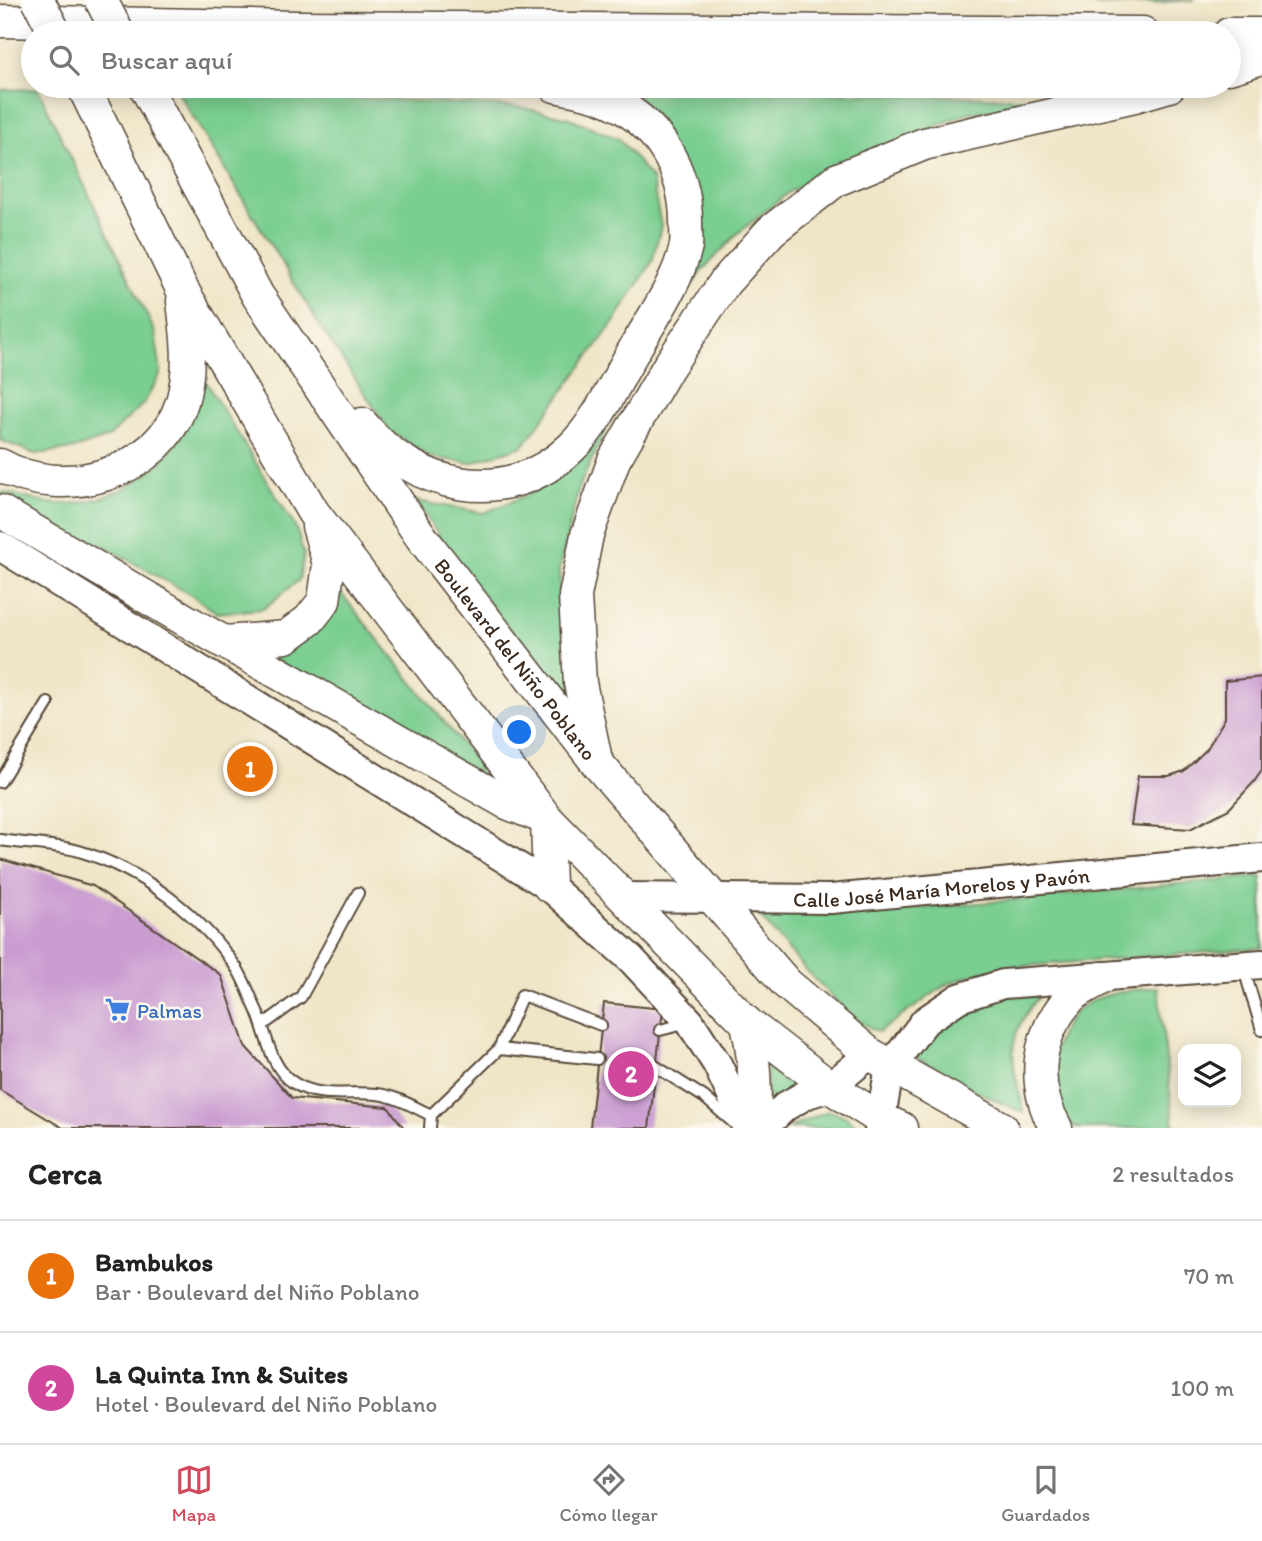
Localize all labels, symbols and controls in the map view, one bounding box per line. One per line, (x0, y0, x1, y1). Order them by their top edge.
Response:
search box (21, 21, 1241, 98)
icon: search (45, 41, 83, 79)
text: Buscar aquí (101, 44, 232, 76)
street label: Boulevard del Niño Poblano (430, 553, 602, 765)
your location (502, 715, 536, 749)
pin: 1 (227, 743, 273, 795)
street label: Calle José María Morelos y Pavón (793, 862, 1091, 912)
supermarket icon: Palmas (103, 996, 131, 1024)
place label: Palmas (137, 998, 202, 1023)
map controls (1178, 1044, 1241, 1107)
button: layers (1178, 1044, 1241, 1107)
pin: 2 (608, 1048, 654, 1100)
text: Cerca (28, 1155, 102, 1192)
text: 2 resultados (1112, 1160, 1234, 1188)
text: Bambukos (95, 1246, 213, 1278)
text: 1 (46, 1262, 56, 1290)
text: 70 m (1184, 1262, 1234, 1290)
text: Bar · Boulevard del Niño Poblano (95, 1278, 420, 1306)
text: La Quinta Inn & Suites (95, 1358, 348, 1390)
text: 2 (45, 1374, 57, 1402)
text: 100 m (1170, 1374, 1234, 1402)
text: Hotel · Boulevard del Niño Poblano (95, 1390, 437, 1418)
tab: Mapa (172, 1461, 216, 1526)
tab: Cómo llegar (559, 1461, 658, 1526)
tab: Guardados (1001, 1461, 1090, 1526)

